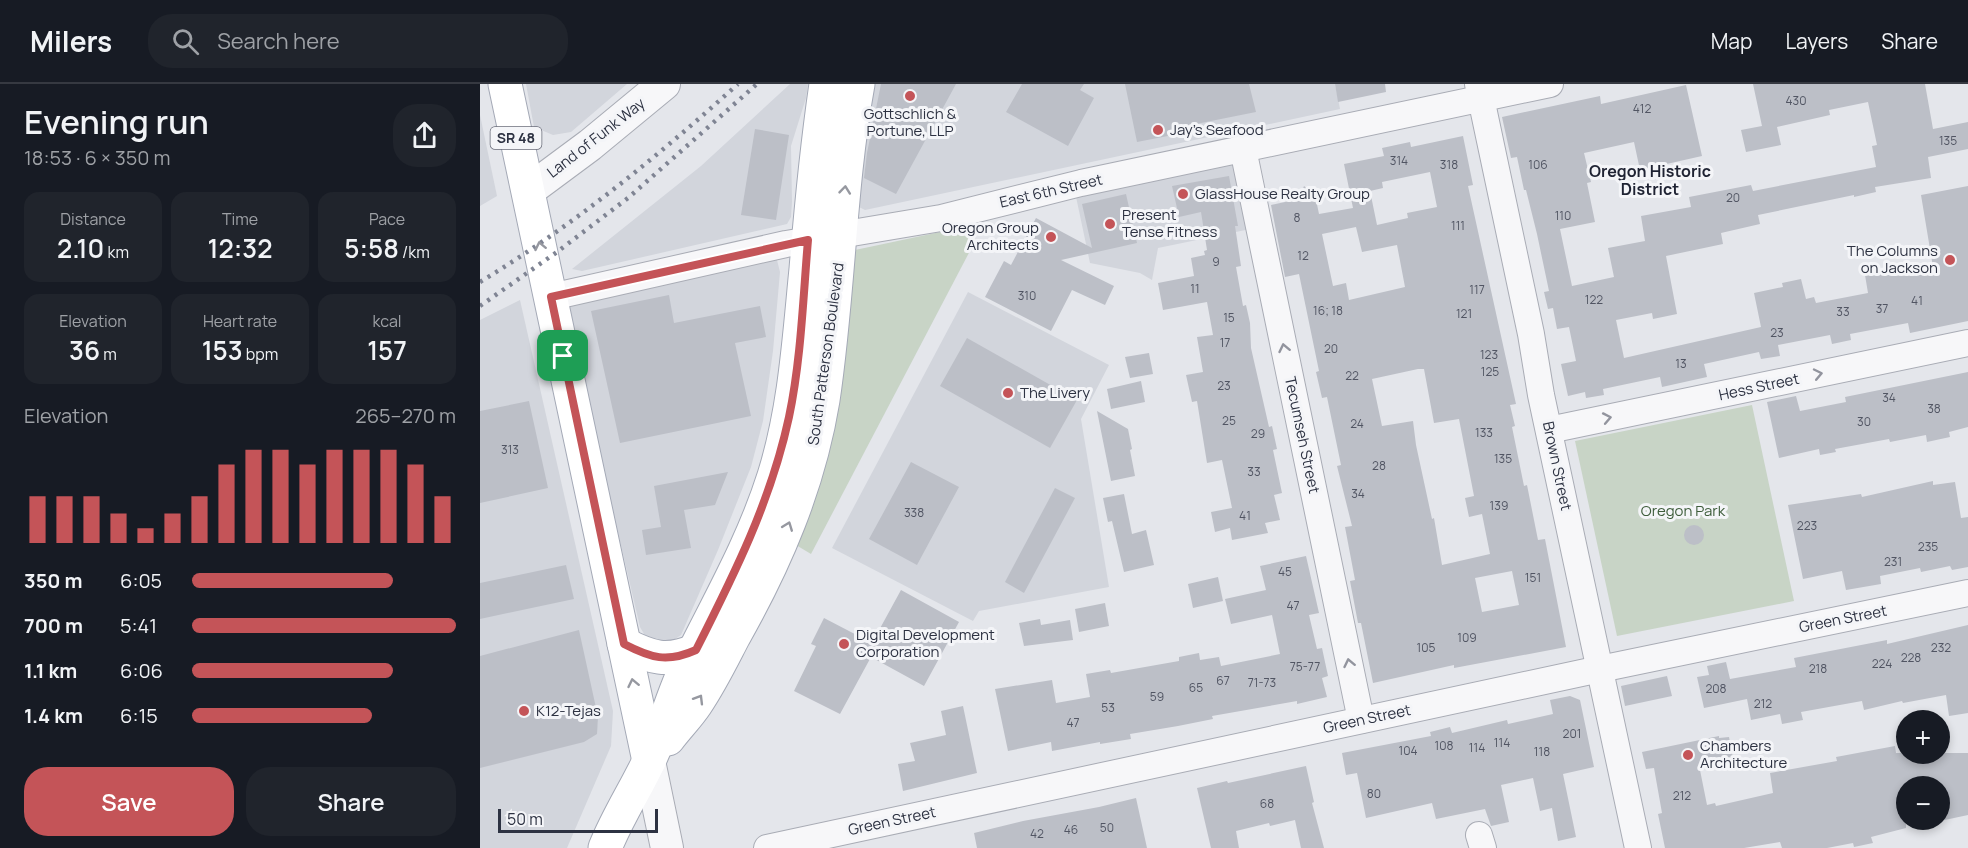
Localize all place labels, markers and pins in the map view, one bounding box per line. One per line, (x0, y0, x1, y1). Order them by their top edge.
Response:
marker: Gottschlich & Portune, LLP (903, 89, 917, 103)
place label: Gottschlich & Portune, LLP (864, 103, 957, 141)
place label: Jay's Seafood (1170, 119, 1264, 140)
marker: Jay's Seafood (1151, 123, 1165, 137)
place label: GlassHouse Realty Group (1195, 183, 1370, 204)
marker: GlassHouse Realty Group (1176, 187, 1190, 201)
place label: Present Tense Fitness (1122, 204, 1217, 242)
place label: Oregon Group Architects (942, 217, 1039, 255)
marker: Present Tense Fitness (1103, 217, 1117, 231)
marker: Oregon Group Architects (1044, 230, 1058, 244)
place label: The Columns on Jackson (1847, 240, 1938, 278)
marker: The Columns on Jackson (1943, 253, 1957, 267)
pin (537, 330, 588, 381)
place label: The Livery (1020, 382, 1090, 403)
marker: The Livery (1001, 386, 1015, 400)
place label: Digital Development Corporation (856, 624, 995, 662)
marker: Digital Development Corporation (837, 637, 851, 651)
place label: K12-Tejas (536, 700, 601, 721)
marker: K12-Tejas (517, 704, 531, 718)
place label: Chambers Architecture (1700, 735, 1787, 773)
marker: Chambers Architecture (1681, 748, 1695, 762)

